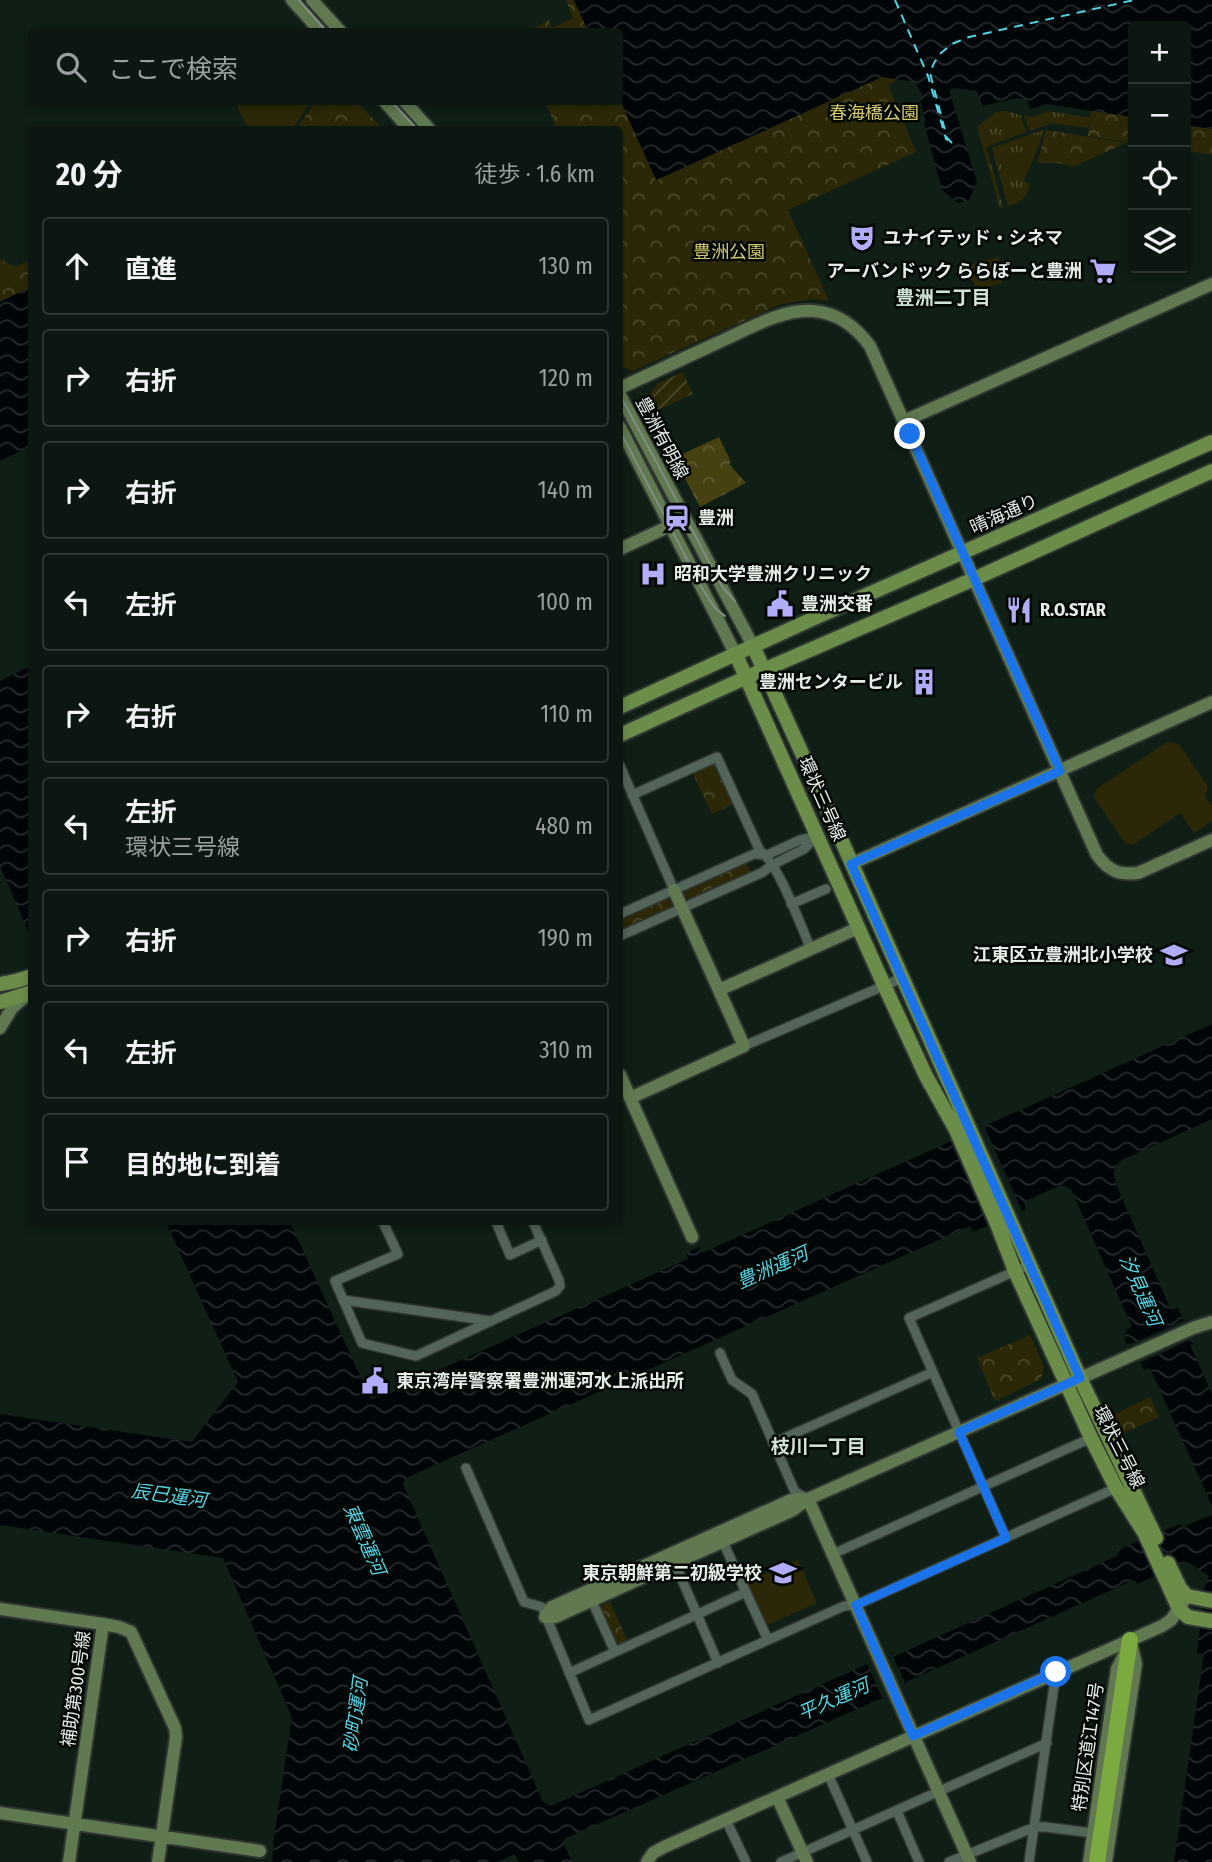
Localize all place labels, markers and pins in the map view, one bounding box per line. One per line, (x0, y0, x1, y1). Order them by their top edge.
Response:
theatre icon: ユナイテッド・シネマ (847, 223, 877, 253)
place label: ユナイテッド・シネマ (883, 227, 1063, 249)
supermarket icon: アーバンドック ららぽーと豊洲 (1088, 256, 1118, 286)
place label: アーバンドック ららぽーと豊洲 (827, 260, 1082, 282)
station icon: 豊洲 (662, 503, 692, 533)
place label: 豊洲 (698, 507, 734, 529)
hospital icon: 昭和大学豊洲クリニック (638, 559, 668, 589)
place label: 昭和大学豊洲クリニック (674, 563, 872, 585)
public building icon: 豊洲交番 (765, 589, 795, 619)
place label: 豊洲交番 (801, 593, 873, 615)
restaurant icon: R.O.STAR (1004, 595, 1034, 625)
place label: R.O.STAR (1040, 599, 1107, 621)
building icon: 豊洲センタービル (909, 667, 939, 697)
place label: 豊洲センタービル (759, 671, 903, 693)
school or university icon: 江東区立豊洲北小学校 (1159, 940, 1189, 970)
place label: 江東区立豊洲北小学校 (973, 944, 1153, 966)
public building icon: 東京湾岸警察署豊洲運河水上派出所 (360, 1366, 390, 1396)
place label: 東京湾岸警察署豊洲運河水上派出所 (396, 1370, 684, 1392)
school or university icon: 東京朝鮮第二初級学校 (768, 1558, 798, 1588)
place label: 東京朝鮮第二初級学校 (582, 1562, 762, 1584)

